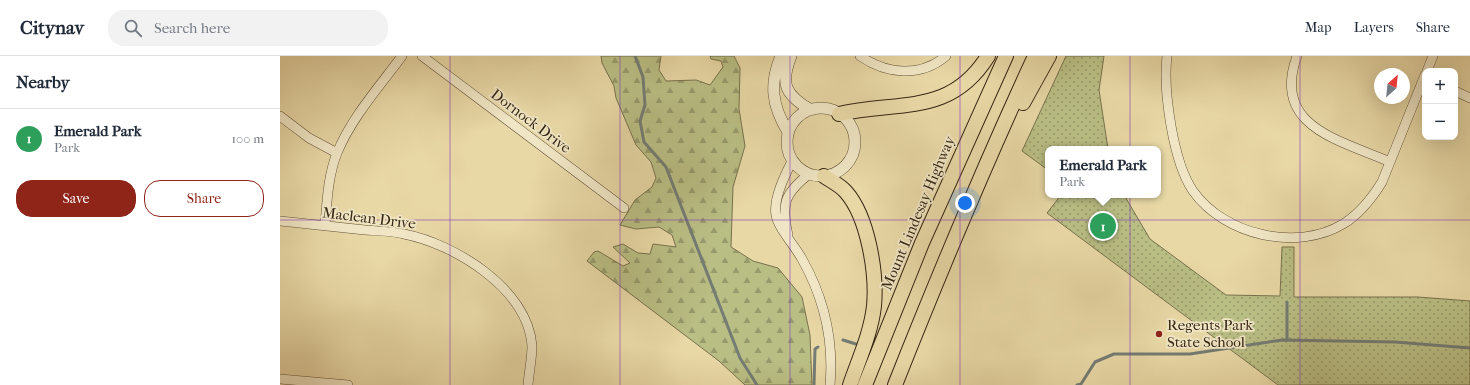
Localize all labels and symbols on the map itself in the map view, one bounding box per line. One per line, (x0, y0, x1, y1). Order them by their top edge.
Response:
north arrow (1374, 68, 1410, 104)
street label: Dornock Drive (487, 85, 575, 157)
street label: Mount Lindesay Highway (877, 132, 959, 293)
your location (955, 193, 975, 213)
street label: Maclean Drive (321, 203, 417, 233)
pin: 1 (1090, 211, 1116, 241)
place label: Regents Park State School (1167, 316, 1253, 351)
marker: Regents Park State School (1154, 329, 1164, 339)

